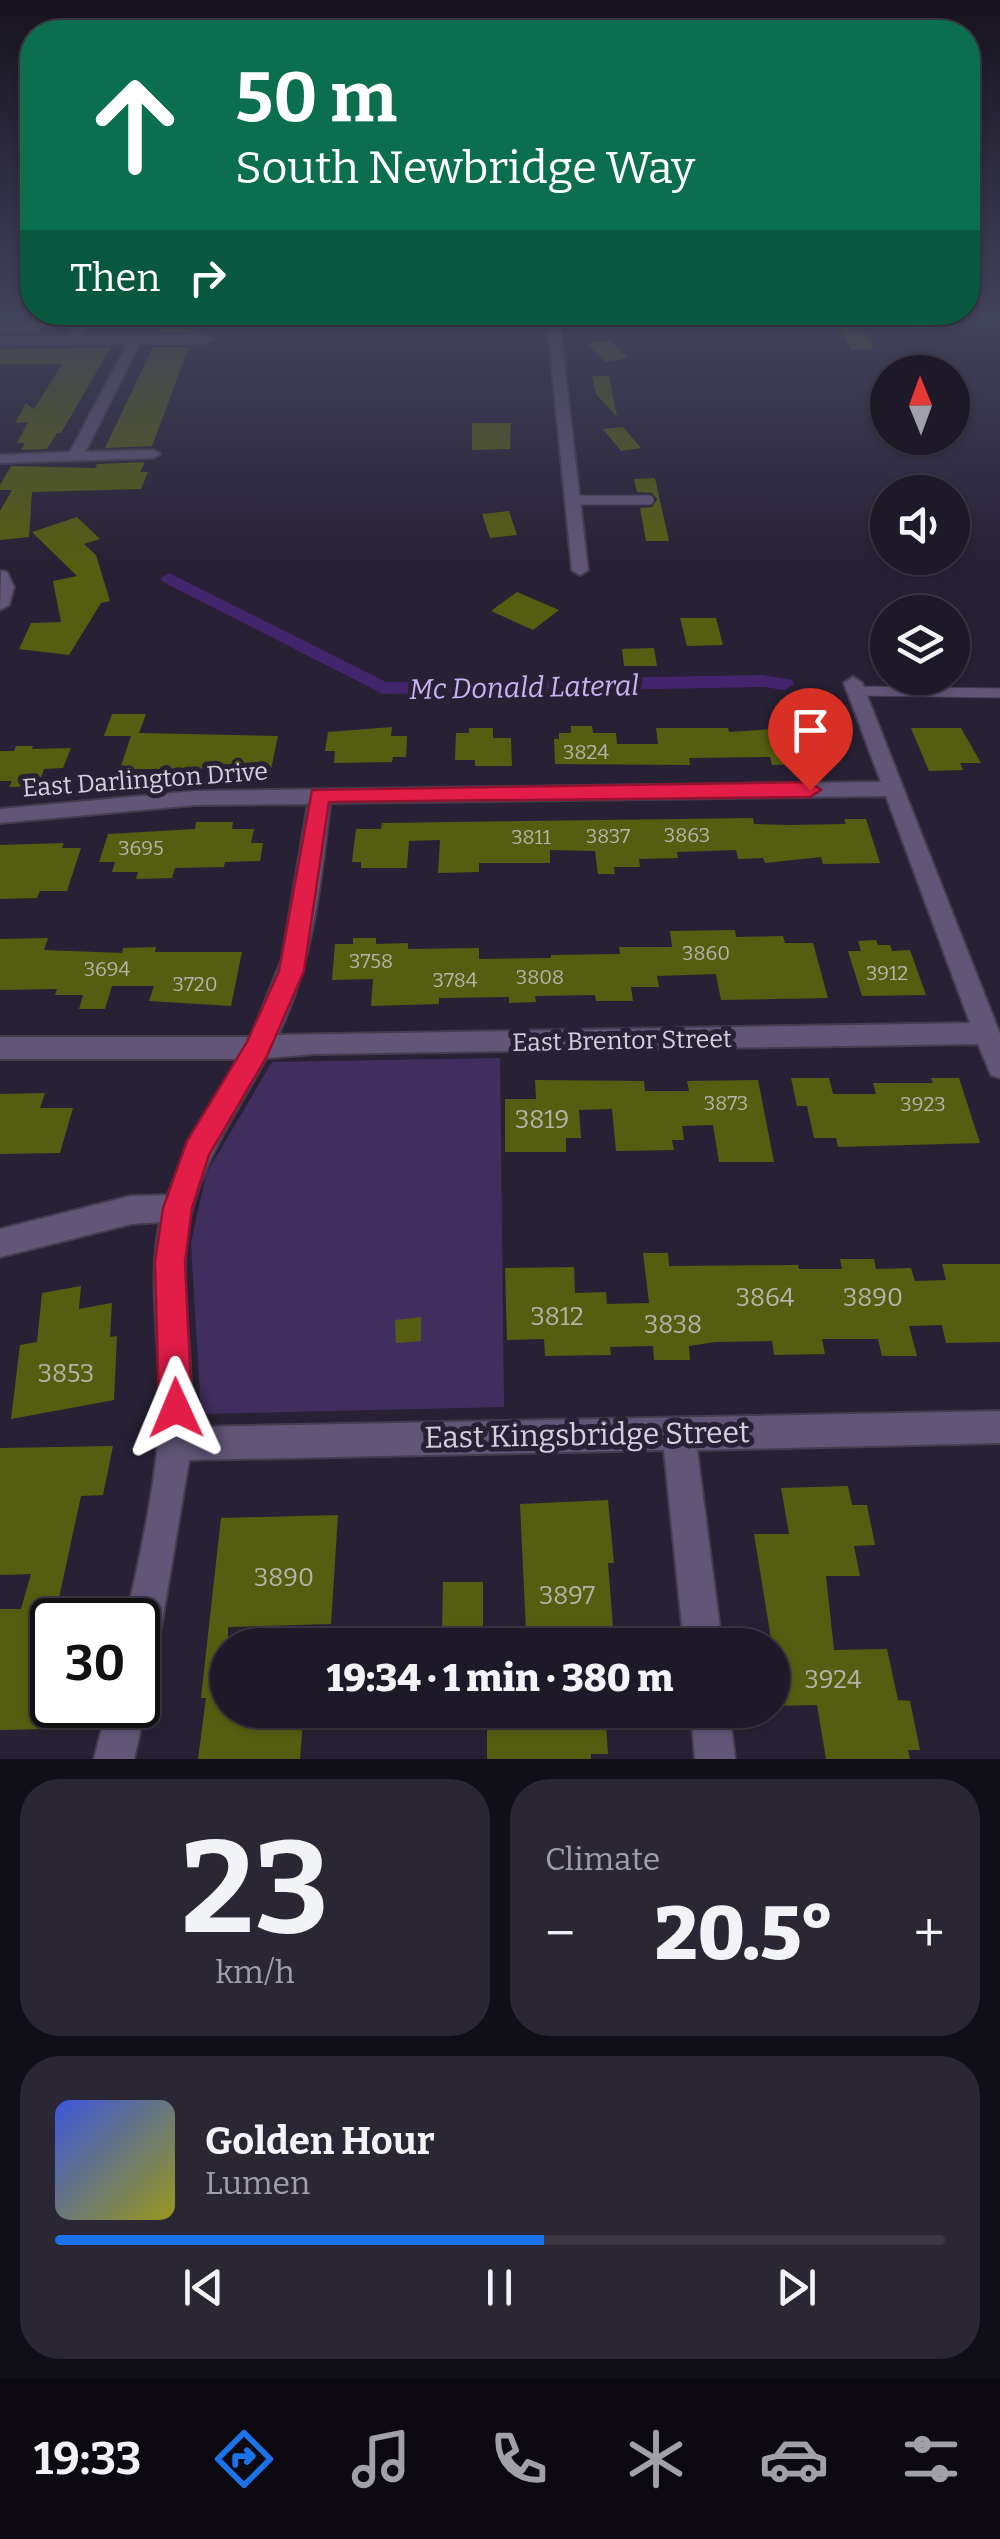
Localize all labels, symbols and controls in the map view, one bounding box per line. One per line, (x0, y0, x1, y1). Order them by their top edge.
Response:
text: 50 m (235, 56, 397, 140)
icon: ahead (70, 60, 200, 190)
text: South Newbridge Way (235, 141, 695, 195)
icon: right (180, 250, 235, 305)
text: Then (70, 255, 160, 301)
north arrow (870, 355, 970, 455)
map controls (870, 355, 970, 695)
button: sound (870, 475, 970, 575)
button: layers (870, 595, 970, 695)
water label: Mc Donald Lateral (409, 669, 639, 706)
pin (768, 688, 853, 791)
icon: arrive (783, 703, 838, 758)
house number: 3824 (563, 740, 609, 764)
street label: East Darlington Drive (21, 756, 269, 804)
house number: 3863 (664, 823, 710, 847)
house number: 3837 (586, 824, 630, 848)
house number: 3811 (511, 825, 551, 849)
house number: 3695 (118, 836, 164, 860)
house number: 3860 (682, 941, 730, 965)
house number: 3758 (349, 949, 393, 973)
house number: 3694 (84, 957, 131, 981)
house number: 3912 (866, 961, 908, 985)
house number: 3808 (516, 965, 564, 989)
house number: 3784 (433, 968, 478, 992)
house number: 3720 (172, 972, 218, 996)
street label: East Brentor Street (512, 1024, 732, 1058)
house number: 3873 (704, 1091, 748, 1115)
house number: 3923 (900, 1092, 946, 1116)
house number: 3819 (515, 1105, 569, 1135)
house number: 3864 (736, 1283, 795, 1313)
house number: 3890 (843, 1283, 903, 1313)
house number: 3812 (530, 1302, 584, 1332)
house number: 3838 (644, 1310, 702, 1340)
position arrow (124, 1356, 228, 1460)
house number: 3853 (38, 1359, 94, 1389)
street label: East Kingsbridge Street (424, 1414, 750, 1456)
house number: 3890 (254, 1563, 314, 1593)
house number: 3897 (539, 1581, 595, 1611)
speed limit sign: 30 (30, 1598, 160, 1728)
text: 19:34 · 1 min · 380 m (327, 1655, 673, 1701)
house number: 3924 (804, 1665, 862, 1695)
text: 23 (181, 1810, 329, 1966)
text: Climate (545, 1840, 660, 1878)
text: 20.5° (655, 1889, 834, 1979)
text: − (545, 1901, 575, 1967)
text: + (914, 1901, 945, 1967)
text: km/h (215, 1953, 295, 1991)
text: Golden Hour (205, 2118, 435, 2164)
text: Lumen (205, 2164, 310, 2202)
icon: previous (176, 2260, 231, 2315)
icon: pause (472, 2260, 527, 2315)
icon: next (769, 2260, 824, 2315)
icon: directions (209, 2424, 279, 2494)
icon: music (346, 2424, 416, 2494)
icon: phone (484, 2424, 554, 2494)
icon: climate (621, 2424, 691, 2494)
icon: car (759, 2424, 829, 2494)
icon: filters (896, 2424, 966, 2494)
text: 19:33 (34, 2432, 141, 2486)

